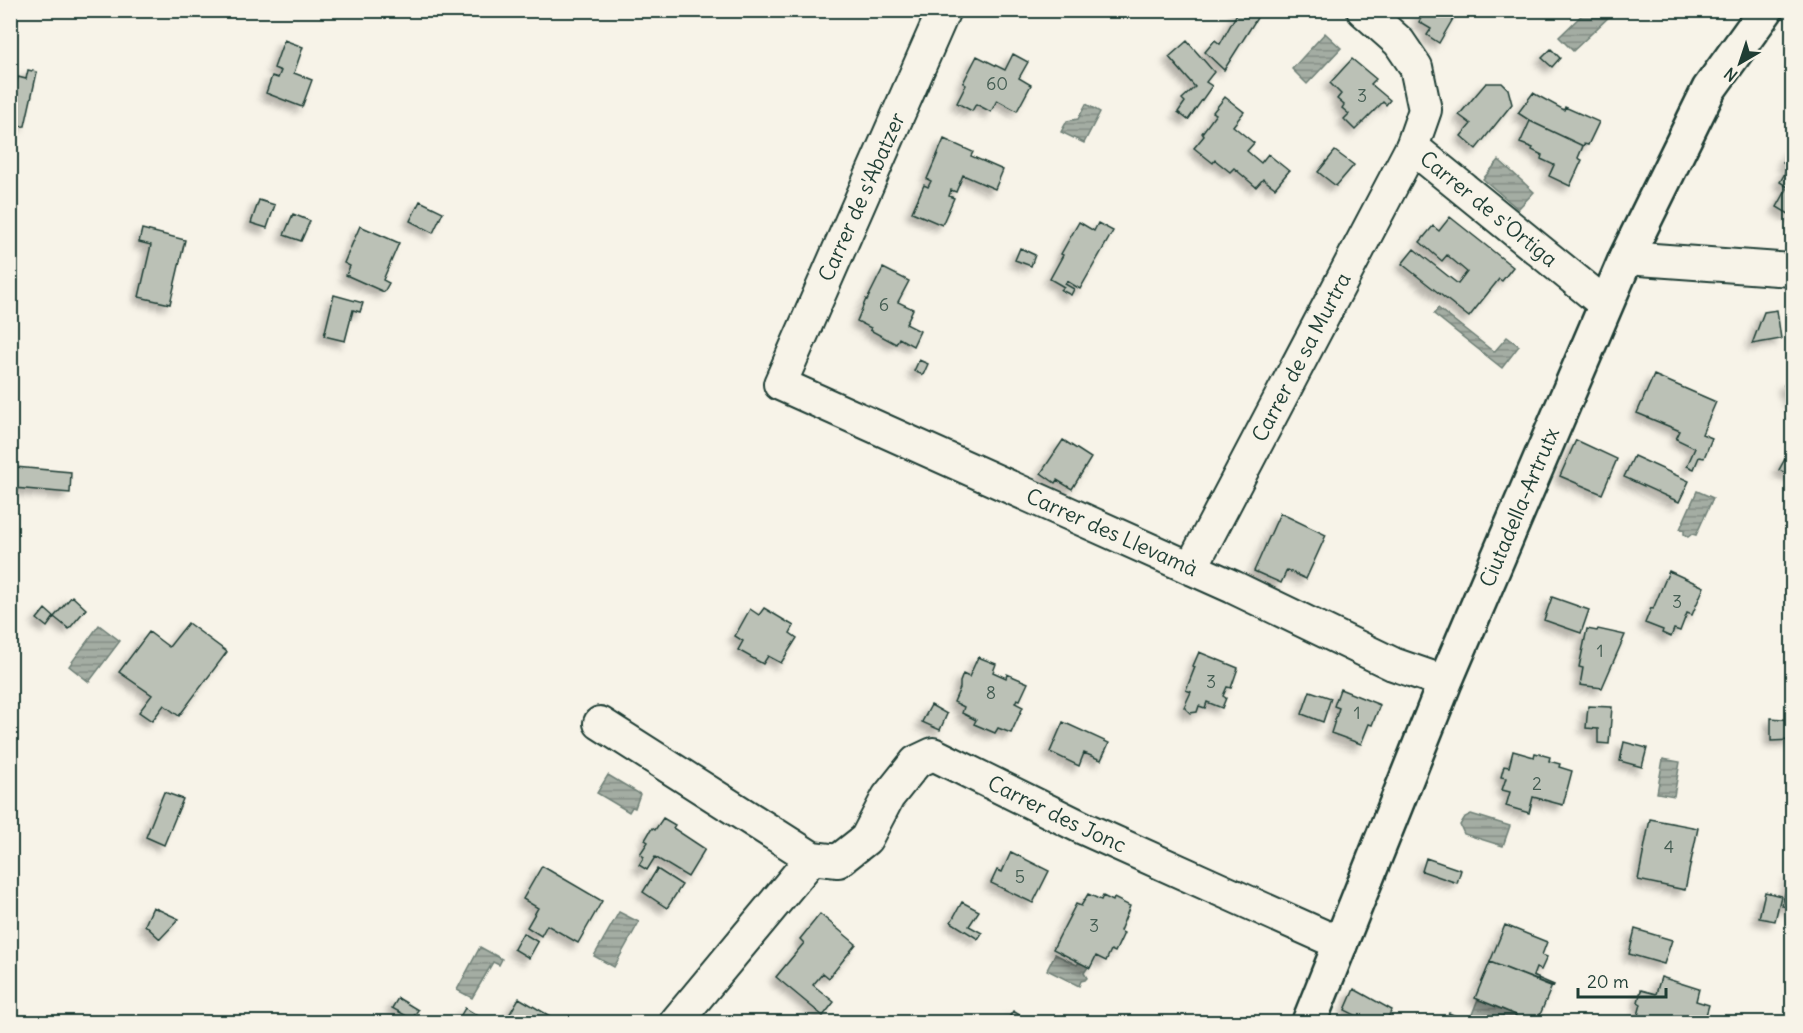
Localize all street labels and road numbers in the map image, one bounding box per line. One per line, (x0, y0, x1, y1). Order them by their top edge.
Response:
street label: Carrer de s'Abatzer (812, 108, 911, 285)
street label: Carrer de s'Ortiga (1414, 145, 1563, 273)
street label: Carrer de sa Murtra (1246, 268, 1357, 446)
street label: Ciutadella-Artrutx (1473, 423, 1565, 591)
street label: Carrer des Llevamà (1022, 482, 1202, 582)
street label: Carrer des Jonc (983, 769, 1131, 859)

